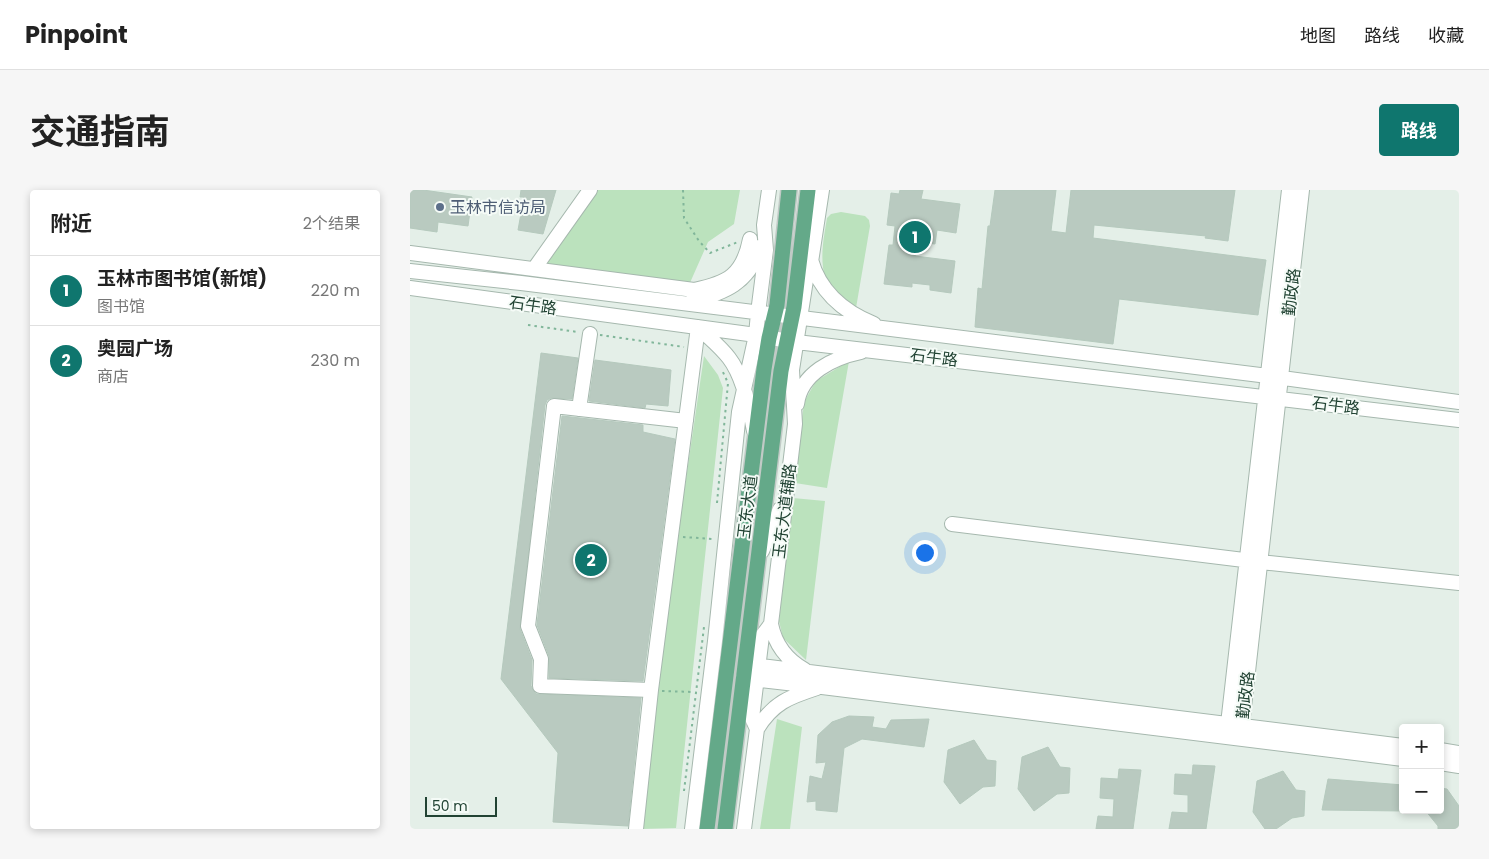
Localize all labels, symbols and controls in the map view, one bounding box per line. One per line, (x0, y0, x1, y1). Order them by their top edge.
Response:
text: Pinpoint (25, 18, 128, 51)
text: 地图 (1300, 23, 1336, 48)
text: 路线 (1364, 23, 1400, 48)
text: 收藏 (1428, 23, 1464, 48)
button: 路线 (1379, 104, 1459, 156)
text: 交通指南 (30, 107, 170, 156)
place label: 玉林市信访局 (450, 196, 546, 219)
marker: 玉林市信访局 (434, 201, 446, 213)
text: 附近 (50, 209, 92, 238)
text: 2个结果 (303, 212, 360, 235)
pin: 1 (899, 218, 931, 256)
text: 玉林市图书馆(新馆) (97, 265, 267, 292)
street label: 勤政路 (1277, 267, 1306, 317)
text: 1 (63, 279, 69, 302)
text: 220 m (311, 279, 360, 302)
street label: 石牛路 (508, 291, 558, 320)
text: 图书馆 (97, 295, 145, 318)
text: 奥园广场 (97, 335, 173, 362)
street label: 石牛路 (909, 343, 959, 372)
text: 2 (61, 349, 71, 372)
text: 230 m (311, 349, 360, 372)
text: 商店 (97, 365, 129, 388)
street label: 石牛路 (1311, 391, 1361, 420)
street label: 玉东大道辅路 (767, 462, 802, 560)
street label: 玉东大道 (732, 474, 763, 540)
your location (912, 540, 938, 566)
pin: 2 (575, 541, 607, 579)
street label: 勤政路 (1231, 670, 1260, 720)
map controls (1399, 724, 1444, 814)
button: + (1399, 724, 1444, 769)
button: − (1399, 769, 1444, 814)
scale bar (425, 794, 498, 817)
text: 50 m (432, 796, 468, 816)

